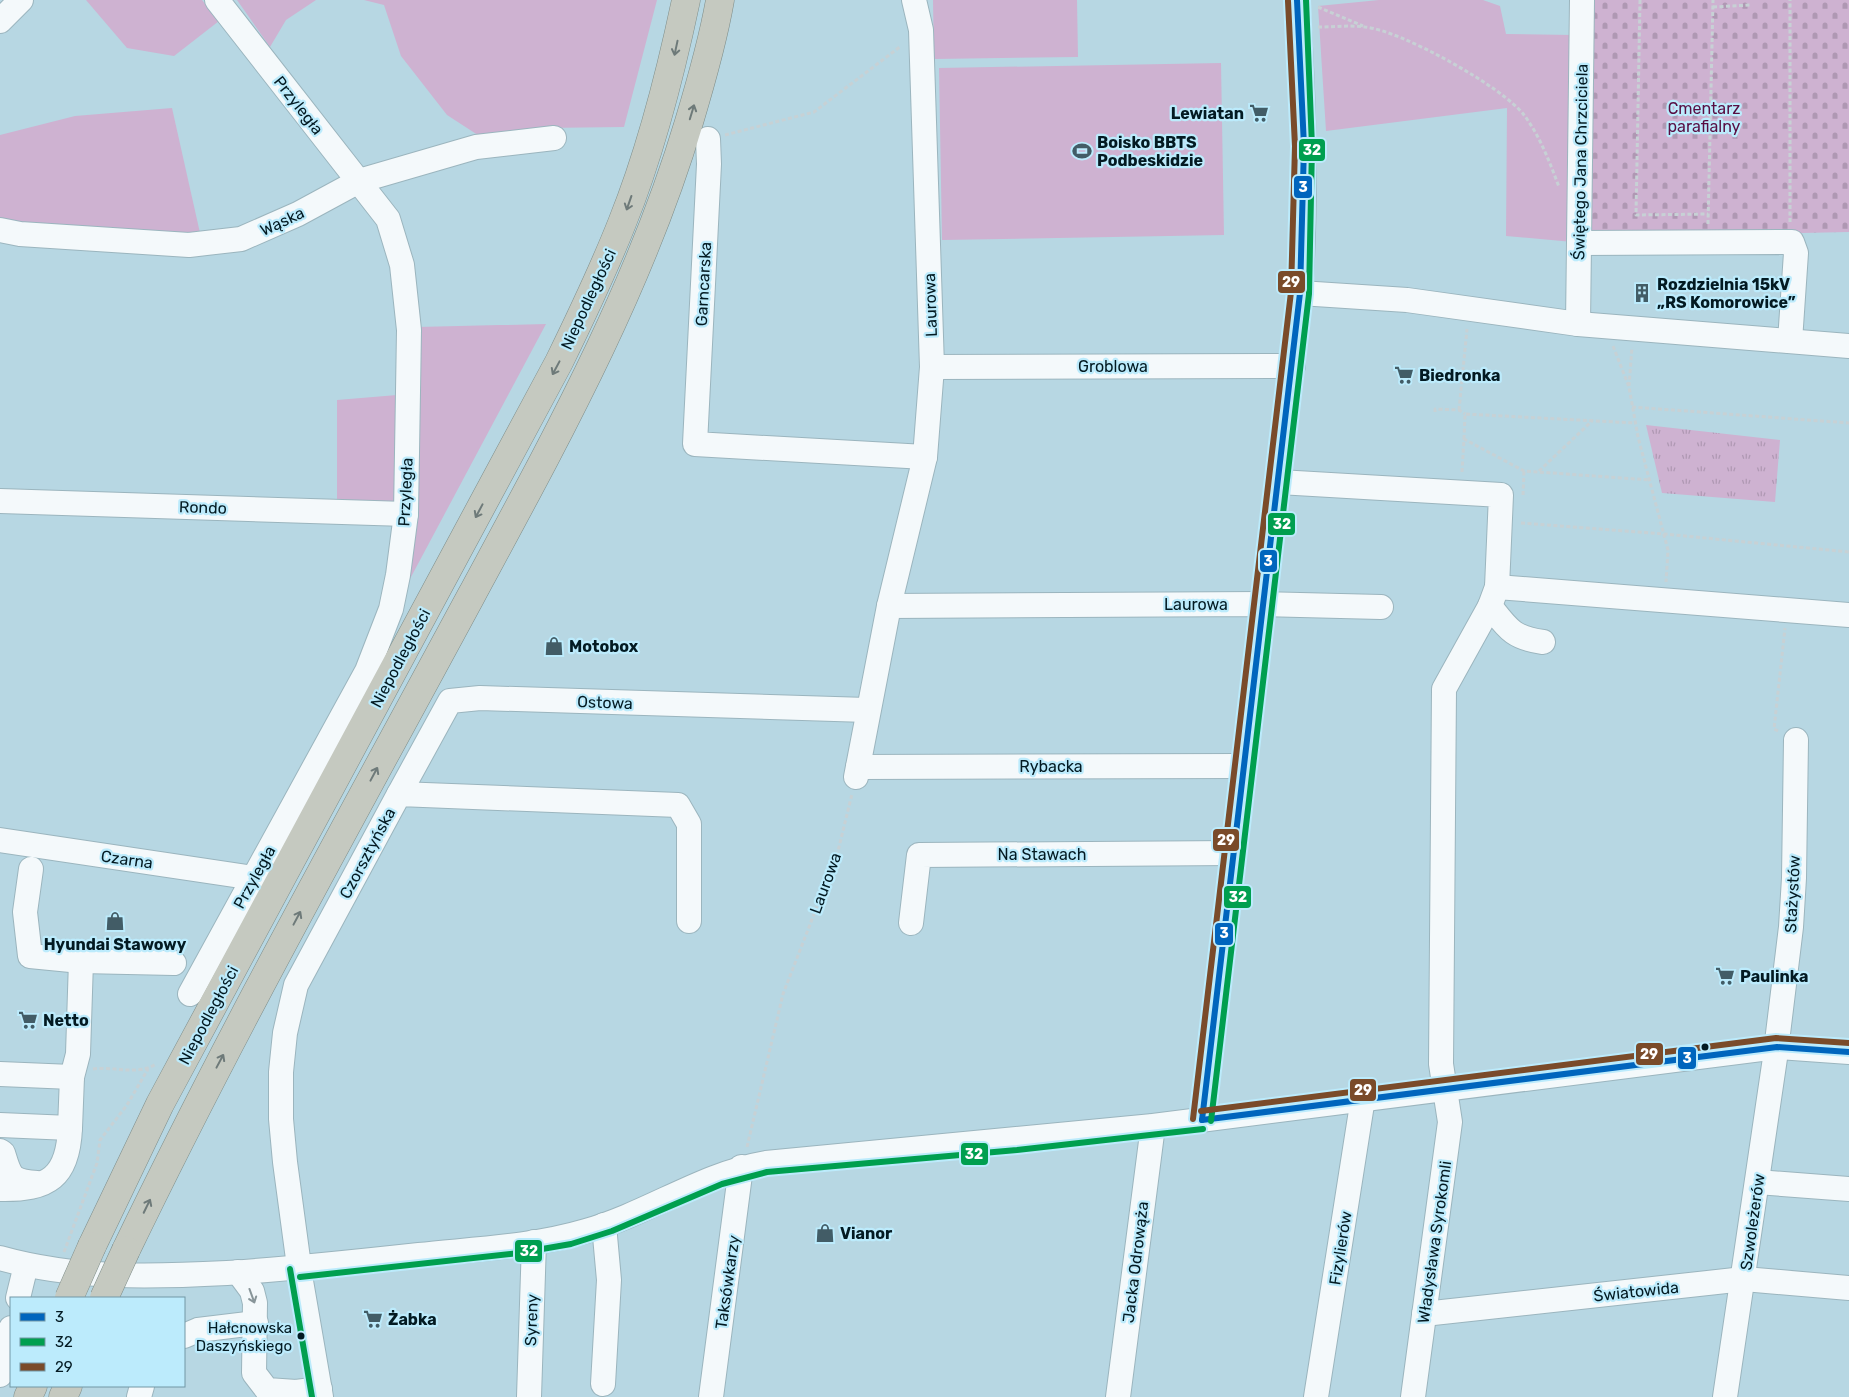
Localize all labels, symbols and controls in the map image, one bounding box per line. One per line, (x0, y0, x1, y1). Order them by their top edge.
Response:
one-way arrow (670, 39, 680, 55)
street label: Świętego Jana Chrzciciela (1568, 64, 1593, 260)
street label: Przyległa (270, 72, 327, 138)
park label: Cmentarz parafialny (1668, 99, 1741, 136)
supermarket icon: Lewiatan (1248, 102, 1270, 124)
one-way arrow (688, 104, 698, 120)
place label: Lewiatan (1171, 104, 1244, 123)
place label: Boisko BBTS Podbeskidzie (1097, 133, 1203, 170)
line badge: 32 (1298, 138, 1326, 162)
sports icon: Boisko BBTS Podbeskidzie (1071, 140, 1093, 162)
text: 32 (1303, 142, 1321, 159)
line badge: 3 (1293, 175, 1313, 199)
text: 3 (1298, 179, 1308, 196)
one-way arrow (624, 195, 633, 210)
street label: Wąska (257, 203, 307, 240)
street label: Garncarska (692, 241, 715, 327)
street label: Niepodległości (557, 246, 620, 353)
line badge: 29 (1277, 270, 1306, 294)
street label: Laurowa (920, 273, 941, 337)
text: 29 (1282, 274, 1300, 291)
place label: Rozdzielnia 15kV „RS Komorowice” (1657, 275, 1796, 312)
building icon: Rozdzielnia 15kV „RS Komorowice” (1631, 282, 1653, 304)
street label: Groblowa (1078, 357, 1148, 376)
one-way arrow (551, 360, 561, 375)
supermarket icon: Biedronka (1393, 364, 1415, 386)
place label: Biedronka (1419, 366, 1500, 385)
street label: Przyległa (394, 457, 417, 527)
street label: Rondo (179, 497, 227, 518)
one-way arrow (474, 503, 484, 518)
line badge: 32 (1267, 512, 1296, 536)
text: 32 (1273, 516, 1291, 533)
line badge: 3 (1259, 549, 1278, 573)
text: 3 (1263, 553, 1273, 570)
street label: Laurowa (1164, 595, 1228, 614)
street label: Niepodległości (366, 606, 434, 711)
shop icon: Motobox (543, 635, 565, 657)
place label: Motobox (569, 637, 639, 656)
street label: Ostowa (577, 692, 633, 713)
street label: Rybacka (1019, 757, 1083, 776)
one-way arrow (369, 767, 379, 782)
street label: Czorsztyńska (336, 805, 399, 902)
line badge: 29 (1212, 828, 1240, 852)
text: 29 (1217, 832, 1235, 849)
street label: Przyległa (229, 842, 279, 912)
street label: Na Stawach (998, 845, 1086, 864)
street label: Czarna (100, 846, 154, 873)
street label: Laurowa (806, 850, 845, 916)
street label: Stażystów (1781, 854, 1804, 933)
line badge: 32 (1223, 885, 1252, 909)
text: 32 (1229, 889, 1247, 906)
shop icon: Hyundai Stawowy (104, 910, 126, 932)
one-way arrow (292, 910, 302, 925)
line badge: 3 (1214, 922, 1234, 946)
text: 3 (1219, 925, 1229, 942)
place label: Hyundai Stawowy (44, 935, 187, 954)
street label: Niepodległości (174, 963, 242, 1068)
supermarket icon: Paulinka (1714, 965, 1736, 987)
place label: Paulinka (1740, 967, 1808, 986)
supermarket icon: Netto (17, 1009, 39, 1031)
place label: Netto (43, 1011, 89, 1030)
line badge: 29 (1635, 1042, 1664, 1066)
unlabelled marker (1700, 1042, 1710, 1052)
text: 29 (1640, 1046, 1658, 1063)
line badge: 3 (1677, 1046, 1697, 1070)
text: 3 (1682, 1050, 1692, 1067)
one-way arrow (215, 1053, 225, 1068)
line badge: 29 (1349, 1078, 1377, 1102)
text: 29 (1354, 1082, 1372, 1099)
line badge: 32 (960, 1142, 989, 1166)
text: 32 (965, 1146, 983, 1163)
street label: Władysława Syrokomli (1414, 1160, 1455, 1324)
street label: Szwoleżerów (1736, 1172, 1769, 1272)
one-way arrow (143, 1199, 152, 1214)
street label: Jacka Odrowąża (1119, 1200, 1152, 1324)
street label: Fizylierów (1325, 1210, 1356, 1286)
shop icon: Vianor (814, 1222, 836, 1244)
place label: Vianor (840, 1224, 893, 1243)
street label: Taksówkarzy (712, 1234, 744, 1330)
line badge: 32 (514, 1239, 543, 1263)
text: 32 (520, 1243, 538, 1260)
street label: Światowida (1592, 1277, 1680, 1305)
one-way arrow (248, 1287, 257, 1303)
street label: Syreny (521, 1294, 542, 1346)
legend (10, 1297, 185, 1387)
text: 3 (55, 1308, 64, 1326)
supermarket icon: Żabka (362, 1308, 384, 1330)
place label: Żabka (388, 1310, 437, 1329)
place label: Hałcnowska Daszyńskiego (196, 1319, 292, 1355)
marker: Hałcnowska Daszyńskiego (296, 1331, 306, 1341)
text: 32 (55, 1333, 73, 1351)
text: 29 (55, 1358, 73, 1376)

